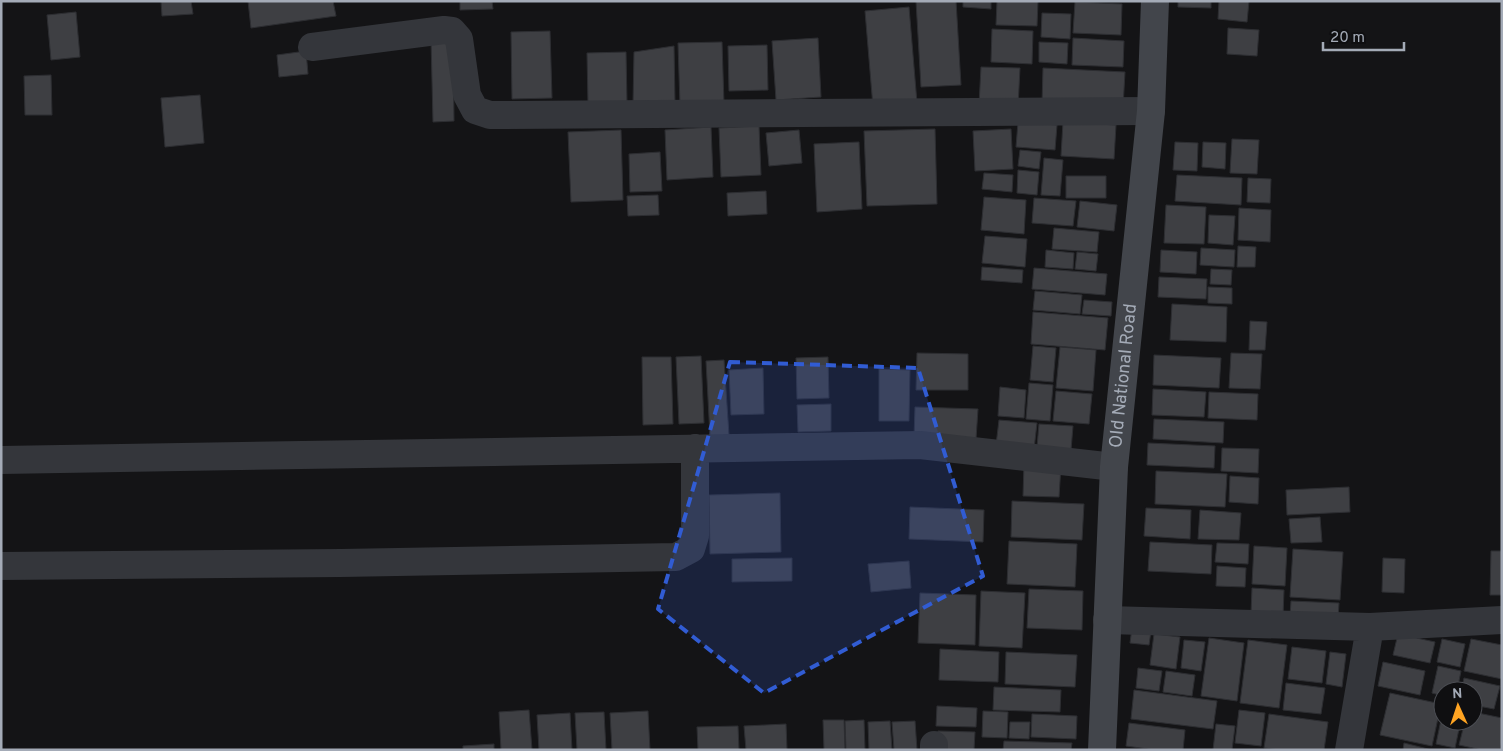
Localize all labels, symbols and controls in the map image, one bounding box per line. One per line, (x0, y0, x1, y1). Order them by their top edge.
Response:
scale bar (1323, 20, 1404, 52)
text: 20 m (1330, 29, 1365, 48)
street label: Old National Road (1105, 302, 1142, 449)
north arrow (1433, 681, 1483, 731)
text: N (1452, 686, 1463, 703)

